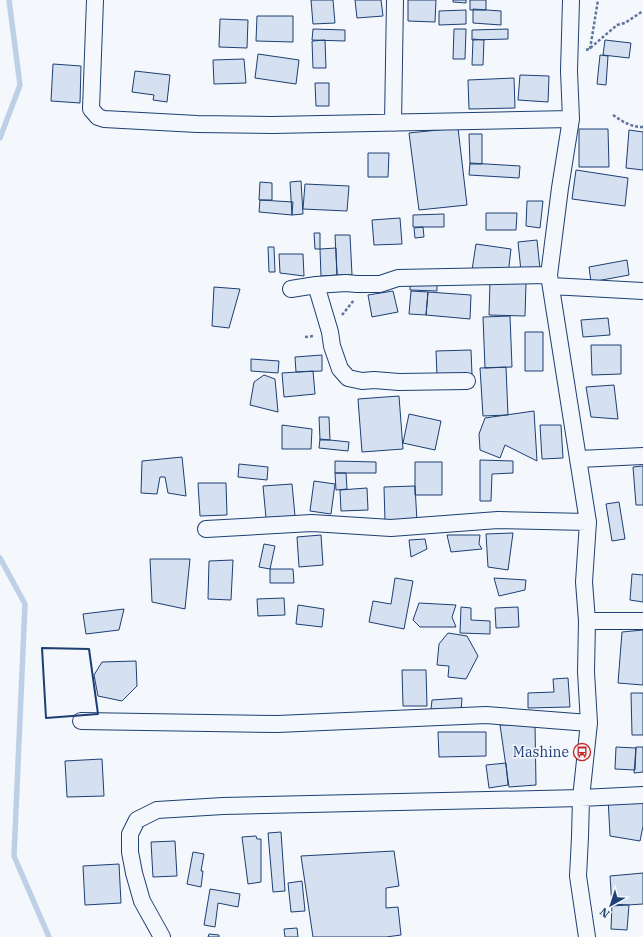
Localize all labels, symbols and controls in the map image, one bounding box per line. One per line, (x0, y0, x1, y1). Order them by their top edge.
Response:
bus stop icon: Mashine (572, 742, 592, 762)
place label: Mashine (513, 743, 569, 761)
north arrow (591, 885, 631, 925)
text: N (597, 904, 612, 921)

